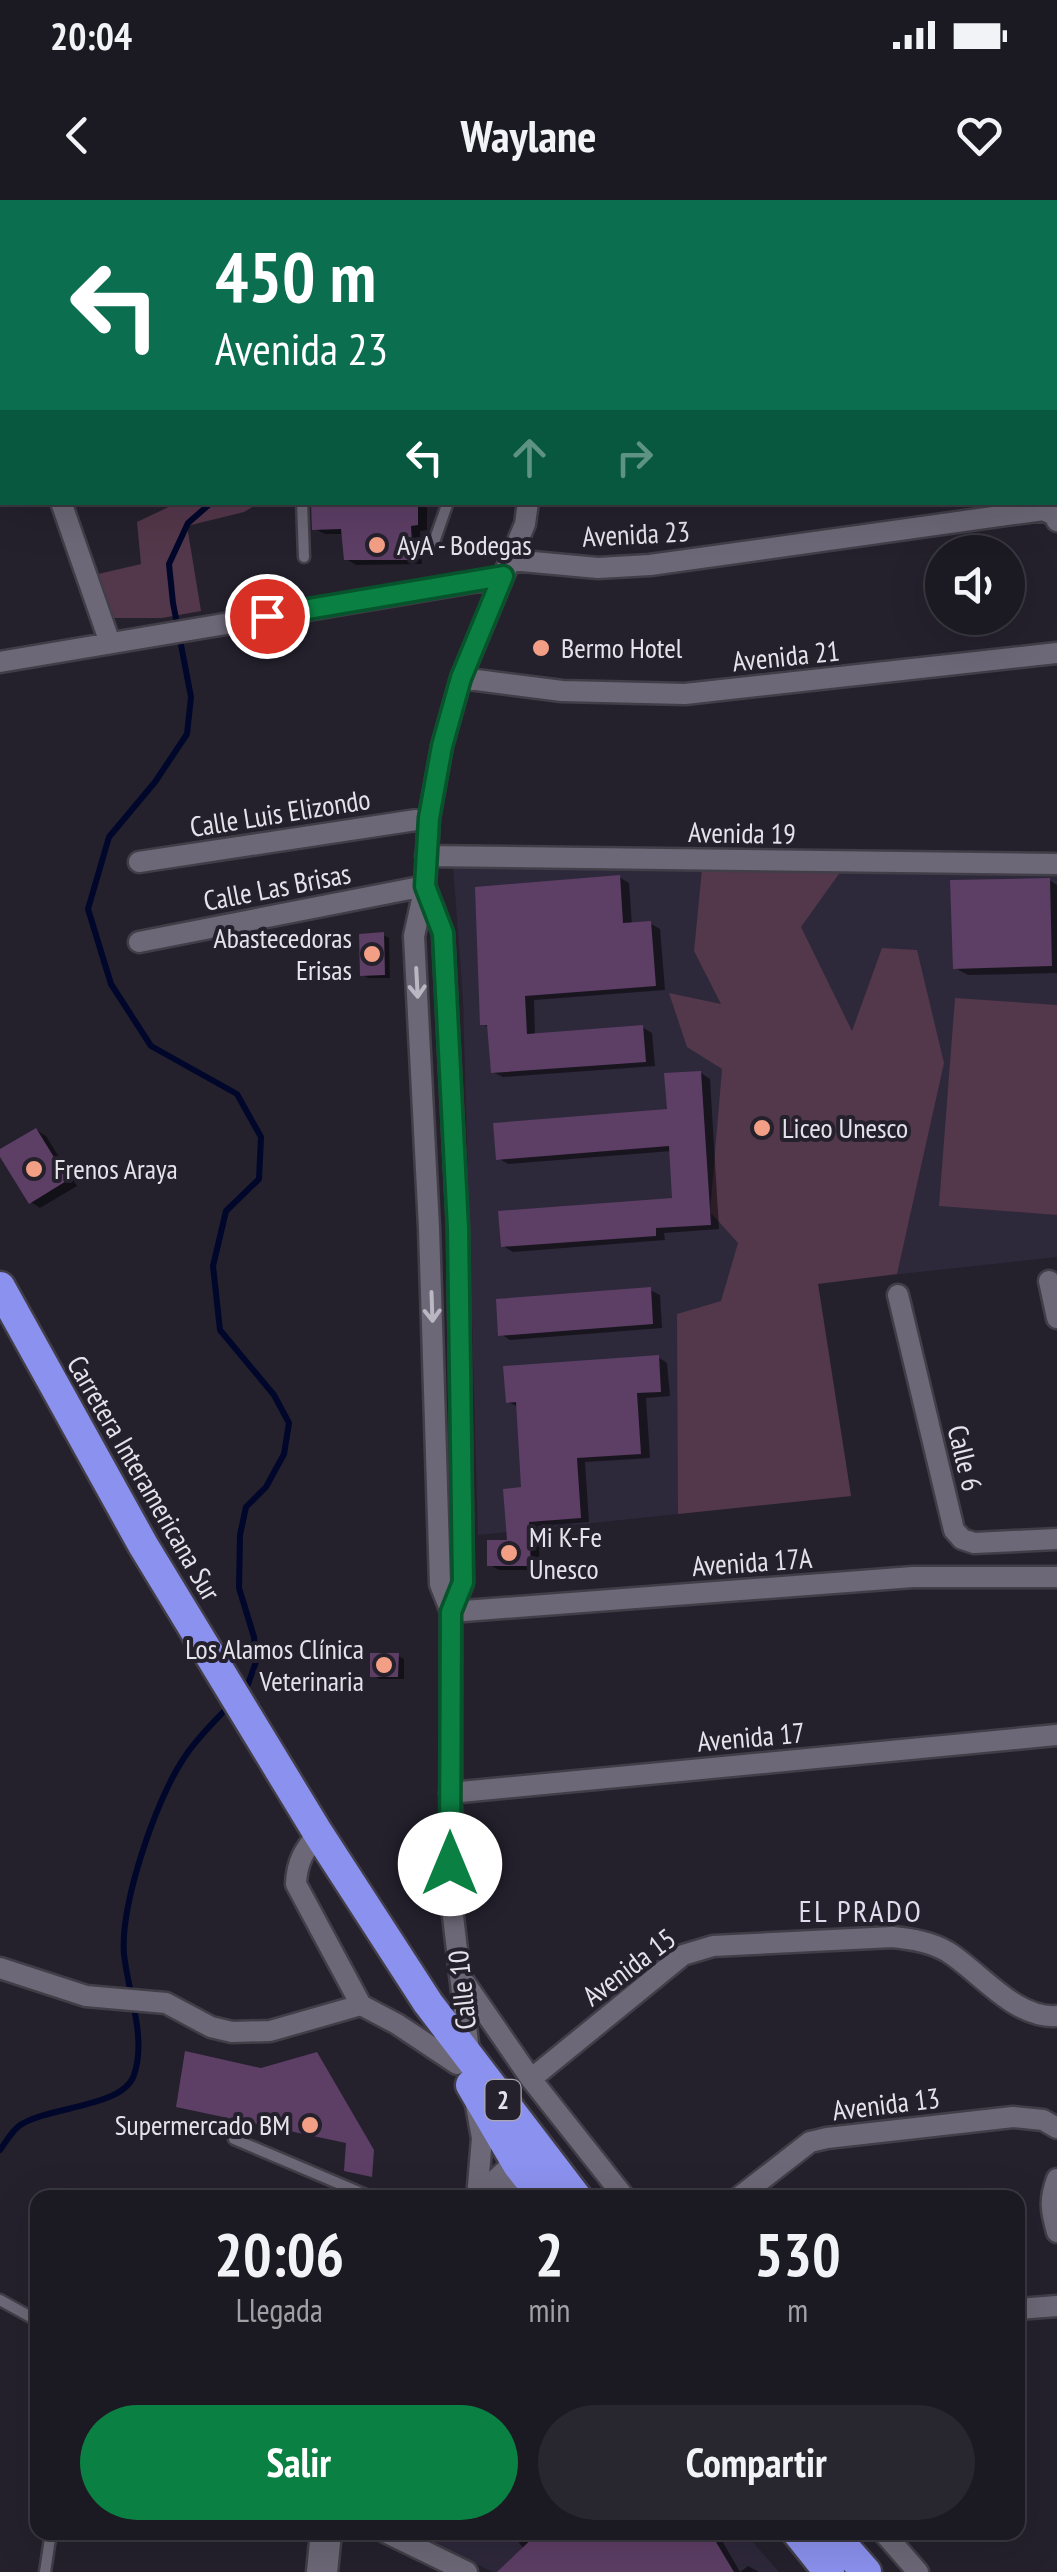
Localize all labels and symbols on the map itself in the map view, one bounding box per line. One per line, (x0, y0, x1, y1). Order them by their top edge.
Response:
street label: Avenida 23 (581, 512, 691, 555)
place label: AyA - Bodegas (397, 526, 532, 563)
marker: AyA - Bodegas (366, 534, 388, 556)
pin (225, 574, 310, 659)
place label: Bermo Hotel (561, 629, 683, 666)
street label: Avenida 21 (730, 631, 841, 680)
marker: Bermo Hotel (530, 637, 552, 659)
street label: Calle Luis Elizondo (187, 780, 373, 845)
street label: Avenida 19 (688, 813, 796, 852)
street label: Calle Las Brisas (200, 854, 354, 919)
place label: Abastecedoras Erisas (214, 919, 352, 988)
marker: Abastecedoras Erisas (361, 943, 383, 965)
one-way arrow (408, 966, 427, 998)
place label: Liceo Unesco (782, 1109, 908, 1146)
marker: Liceo Unesco (751, 1117, 773, 1139)
place label: Frenos Araya (54, 1150, 178, 1187)
marker: Frenos Araya (23, 1158, 45, 1180)
one-way arrow (422, 1291, 441, 1323)
street label: Carretera Interamericana Sur (59, 1349, 230, 1607)
street label: Calle 6 (939, 1421, 992, 1495)
place label: Mi K-Fe Unesco (529, 1518, 602, 1587)
street label: Avenida 17A (691, 1539, 814, 1584)
marker: Mi K-Fe Unesco (498, 1542, 520, 1564)
place label: Los Alamos Clínica Veterinaria (185, 1630, 364, 1699)
marker: Los Alamos Clínica Veterinaria (373, 1654, 395, 1676)
street label: Avenida 17 (696, 1713, 806, 1760)
position arrow (398, 1812, 502, 1916)
district label: EL PRADO (799, 1891, 923, 1930)
street label: Avenida 15 (575, 1919, 683, 2014)
street label: Calle 10 (439, 1949, 484, 2031)
street label: Avenida 13 (830, 2079, 942, 2128)
road number: 2 (486, 2080, 520, 2120)
place label: Supermercado BM (115, 2106, 290, 2143)
marker: Supermercado BM (299, 2114, 321, 2136)

